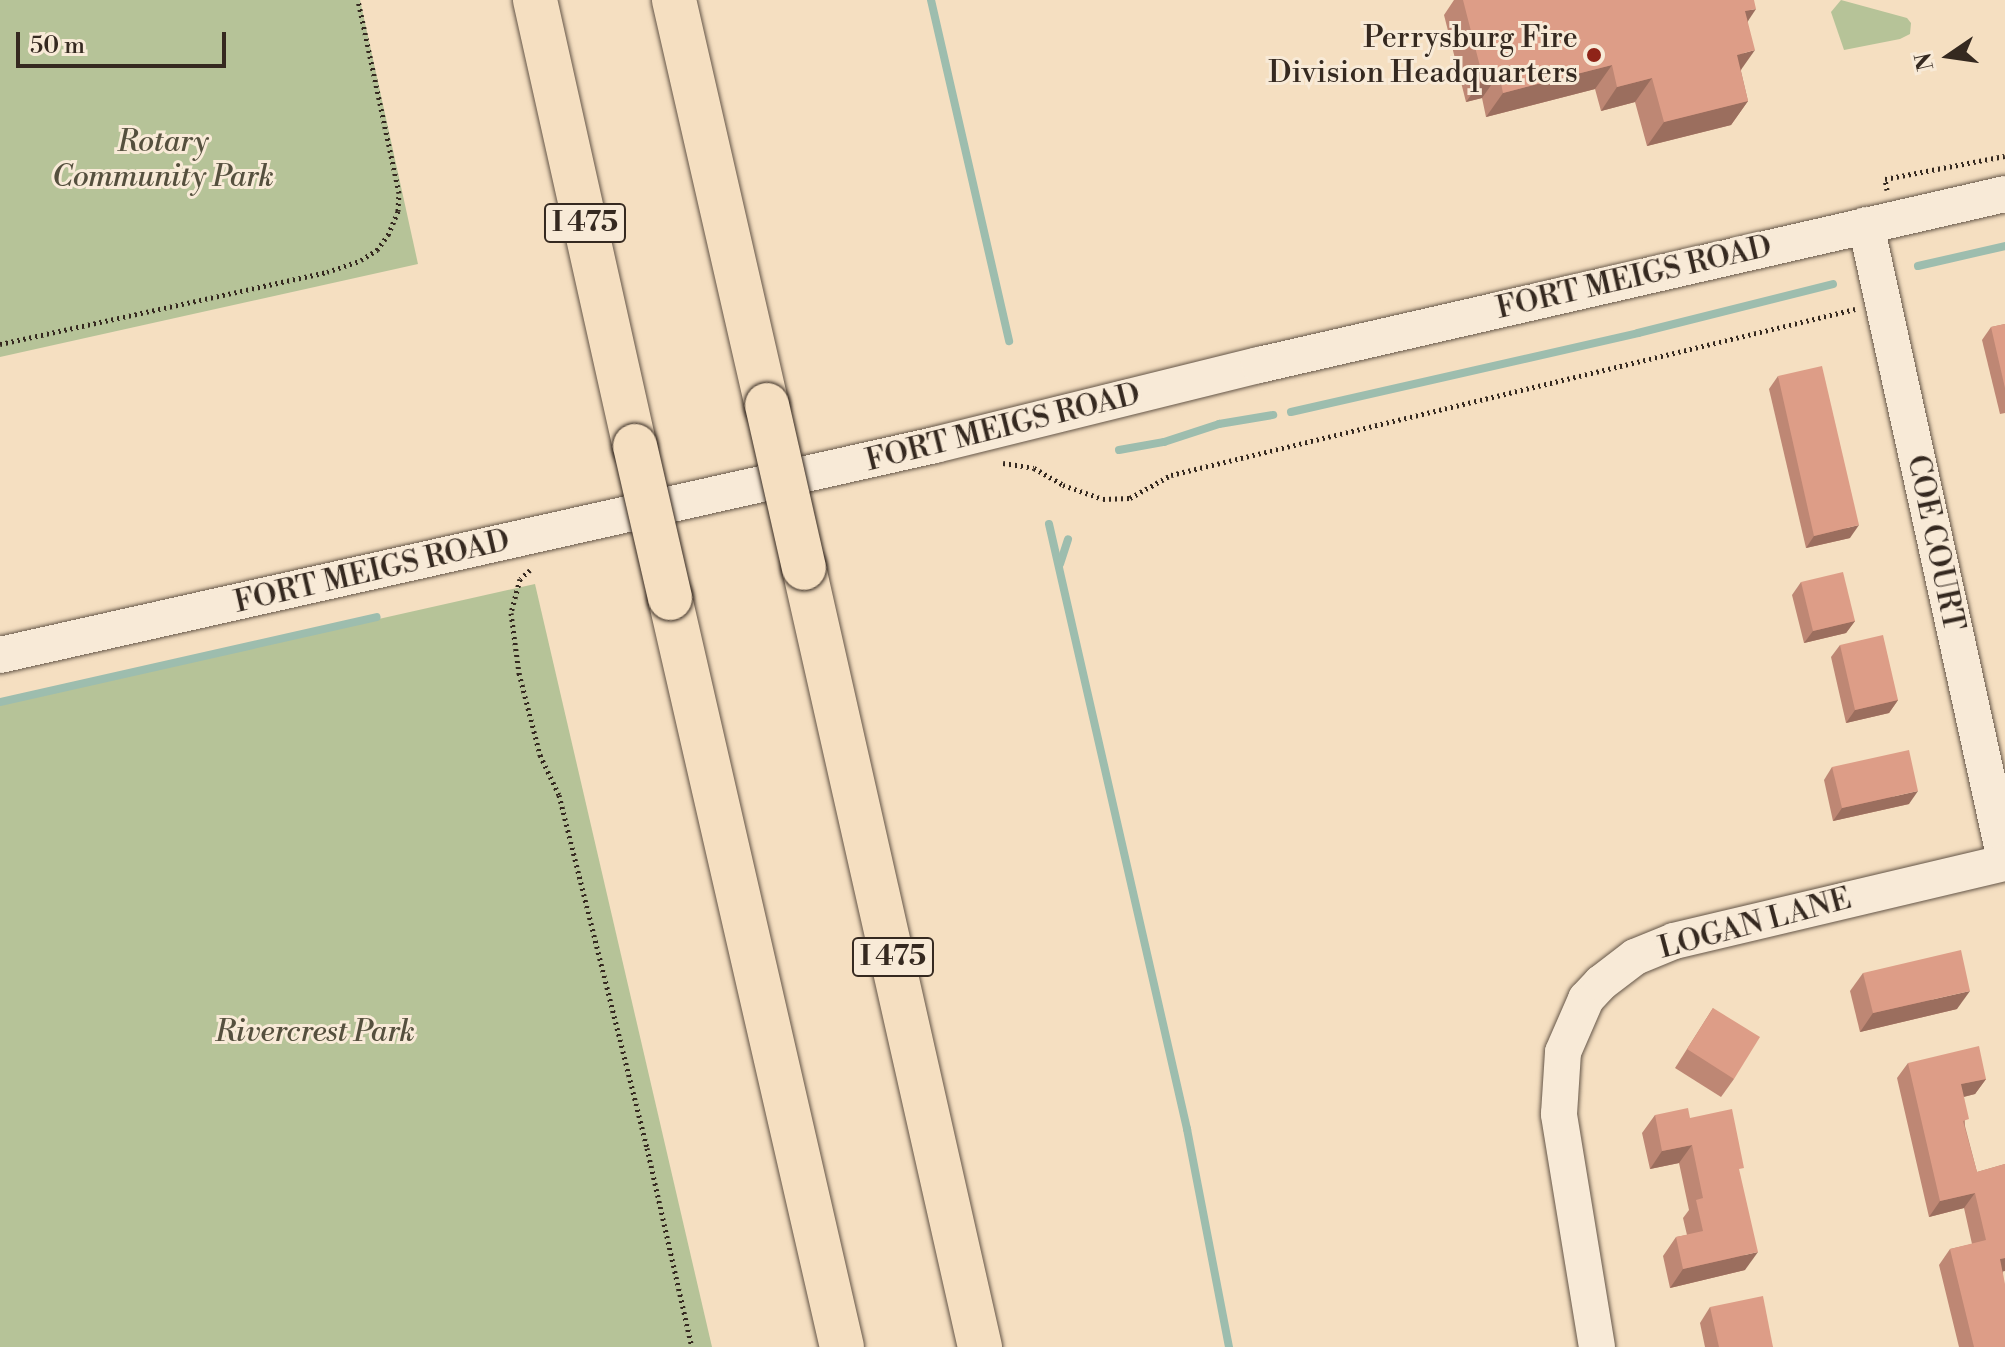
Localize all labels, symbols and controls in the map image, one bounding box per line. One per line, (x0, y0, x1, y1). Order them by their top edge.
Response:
scale bar (20, 16, 230, 66)
north arrow (1909, 16, 1989, 96)
place label: Perrysburg Fire Division Headquarters (1268, 20, 1578, 90)
text: 50 m (30, 31, 85, 61)
marker: Perrysburg Fire Division Headquarters (1585, 46, 1603, 64)
text: N (1910, 50, 1940, 73)
park label: Rotary Community Park (52, 124, 274, 194)
road number: I 475 (543, 199, 627, 247)
street label: FORT MEIGS ROAD (1493, 229, 1775, 327)
street label: FORT MEIGS ROAD (862, 376, 1144, 480)
street label: COE COURT (1899, 452, 1971, 634)
street label: FORT MEIGS ROAD (231, 523, 513, 621)
street label: LOGAN LANE (1655, 881, 1855, 967)
road number: I 475 (851, 933, 935, 981)
park label: Rivercrest Park (215, 1014, 415, 1050)

